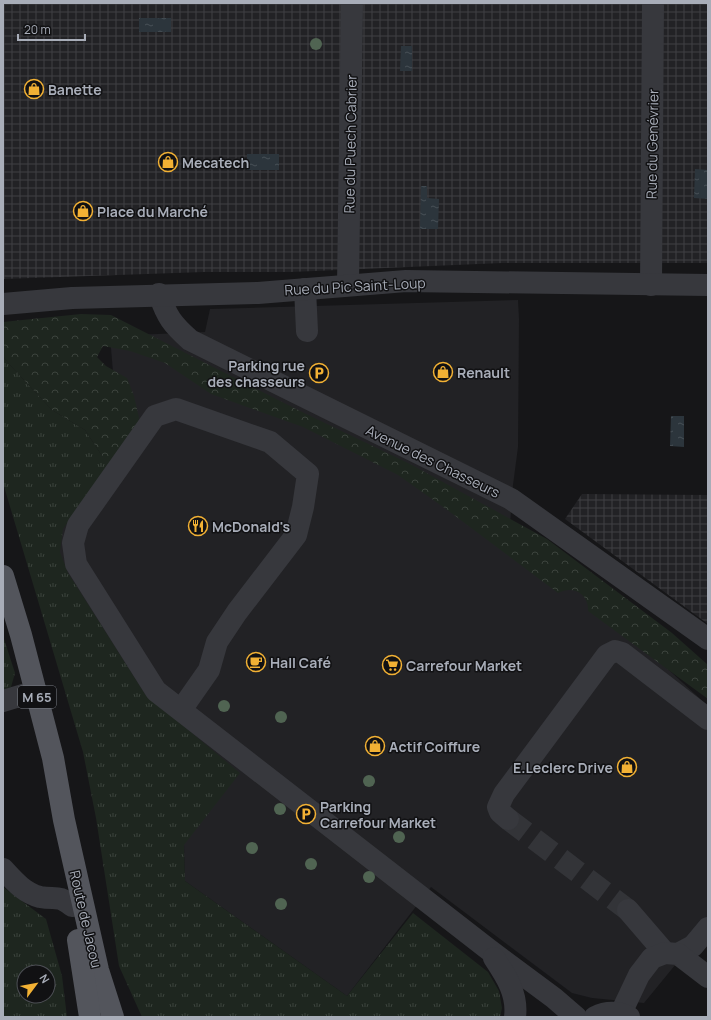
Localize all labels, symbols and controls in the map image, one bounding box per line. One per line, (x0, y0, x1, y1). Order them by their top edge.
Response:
scale bar (18, 16, 85, 42)
text: 20 m (24, 21, 51, 38)
street label: Rue du Puech Cabrier (339, 74, 361, 214)
shop icon: Banette (23, 78, 45, 100)
place label: Banette (48, 80, 102, 99)
street label: Rue du Genévrier (642, 89, 662, 199)
shop icon: Mecatech (157, 151, 179, 173)
place label: Mecatech (182, 153, 249, 172)
shop icon: Place du Marché (72, 200, 94, 222)
place label: Place du Marché (97, 202, 208, 221)
street label: Rue du Pic Saint-Loup (284, 273, 426, 299)
place label: Parking rue des chasseurs (207, 356, 305, 391)
shop icon: Renault (432, 361, 454, 383)
parking icon: Parking rue des chasseurs (308, 362, 330, 384)
place label: Renault (457, 363, 510, 382)
street label: Avenue des Chasseurs (363, 420, 503, 502)
restaurant icon: McDonald's (187, 515, 209, 537)
place label: McDonald's (212, 517, 290, 536)
cafe icon: Hall Café (245, 651, 267, 673)
place label: Hall Café (270, 653, 331, 672)
supermarket icon: Carrefour Market (381, 654, 403, 676)
place label: Carrefour Market (406, 656, 522, 675)
road number: M 65 (18, 686, 56, 708)
shop icon: Actif Coiffure (364, 735, 386, 757)
place label: Actif Coiffure (389, 737, 480, 756)
shop icon: E.Leclerc Drive (616, 756, 638, 778)
place label: E.Leclerc Drive (513, 758, 613, 777)
place label: Parking Carrefour Market (320, 797, 436, 832)
parking icon: Parking Carrefour Market (295, 803, 317, 825)
street label: Route de Jacou (66, 868, 106, 970)
north arrow (16, 964, 56, 1004)
text: N (36, 971, 53, 986)

